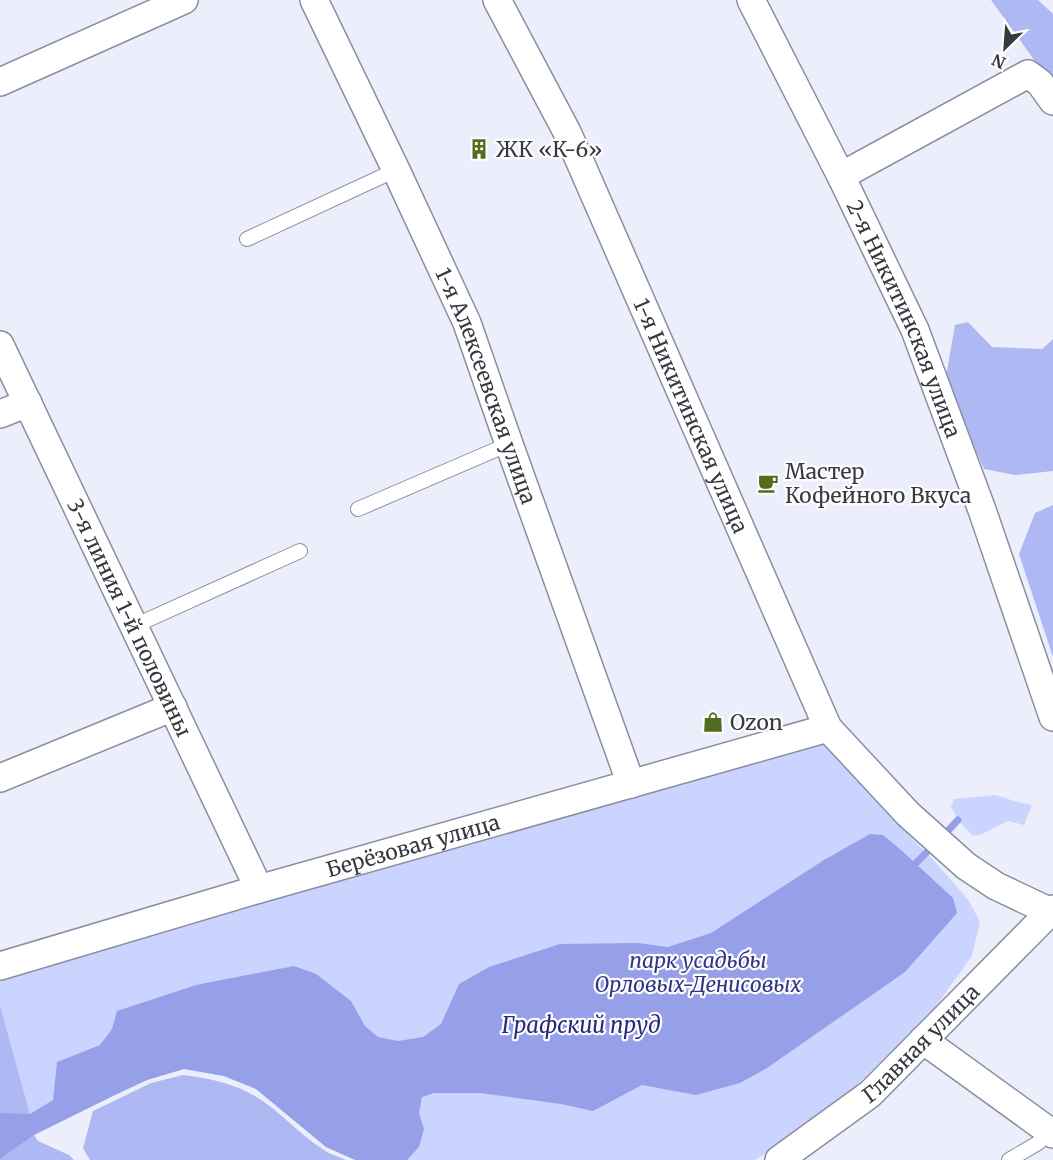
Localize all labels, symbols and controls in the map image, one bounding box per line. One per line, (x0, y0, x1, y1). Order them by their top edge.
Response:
north arrow (975, 18, 1035, 78)
text: N (988, 50, 1009, 73)
place label: ЖК «К-6» (496, 136, 602, 163)
building icon: ЖК «К-6» (467, 137, 491, 161)
street label: 2-я Никитинская улица (841, 195, 967, 441)
street label: 1-я Алексеевская улица (430, 263, 543, 508)
street label: 1-я Никитинская улица (628, 294, 754, 537)
place label: Мастер Кофейного Вкуса (785, 458, 971, 509)
cafe icon: Мастер Кофейного Вкуса (756, 471, 780, 495)
street label: 3-я линия 1-й половины (62, 494, 198, 741)
place label: Ozon (730, 709, 783, 736)
shop icon: Ozon (701, 710, 725, 734)
street label: Берёзовая улица (323, 808, 503, 883)
park label: парк усадьбы Орловых-Денисовых (595, 947, 801, 998)
street label: Главная улица (857, 978, 985, 1109)
water label: Графский пруд (502, 1011, 661, 1039)

